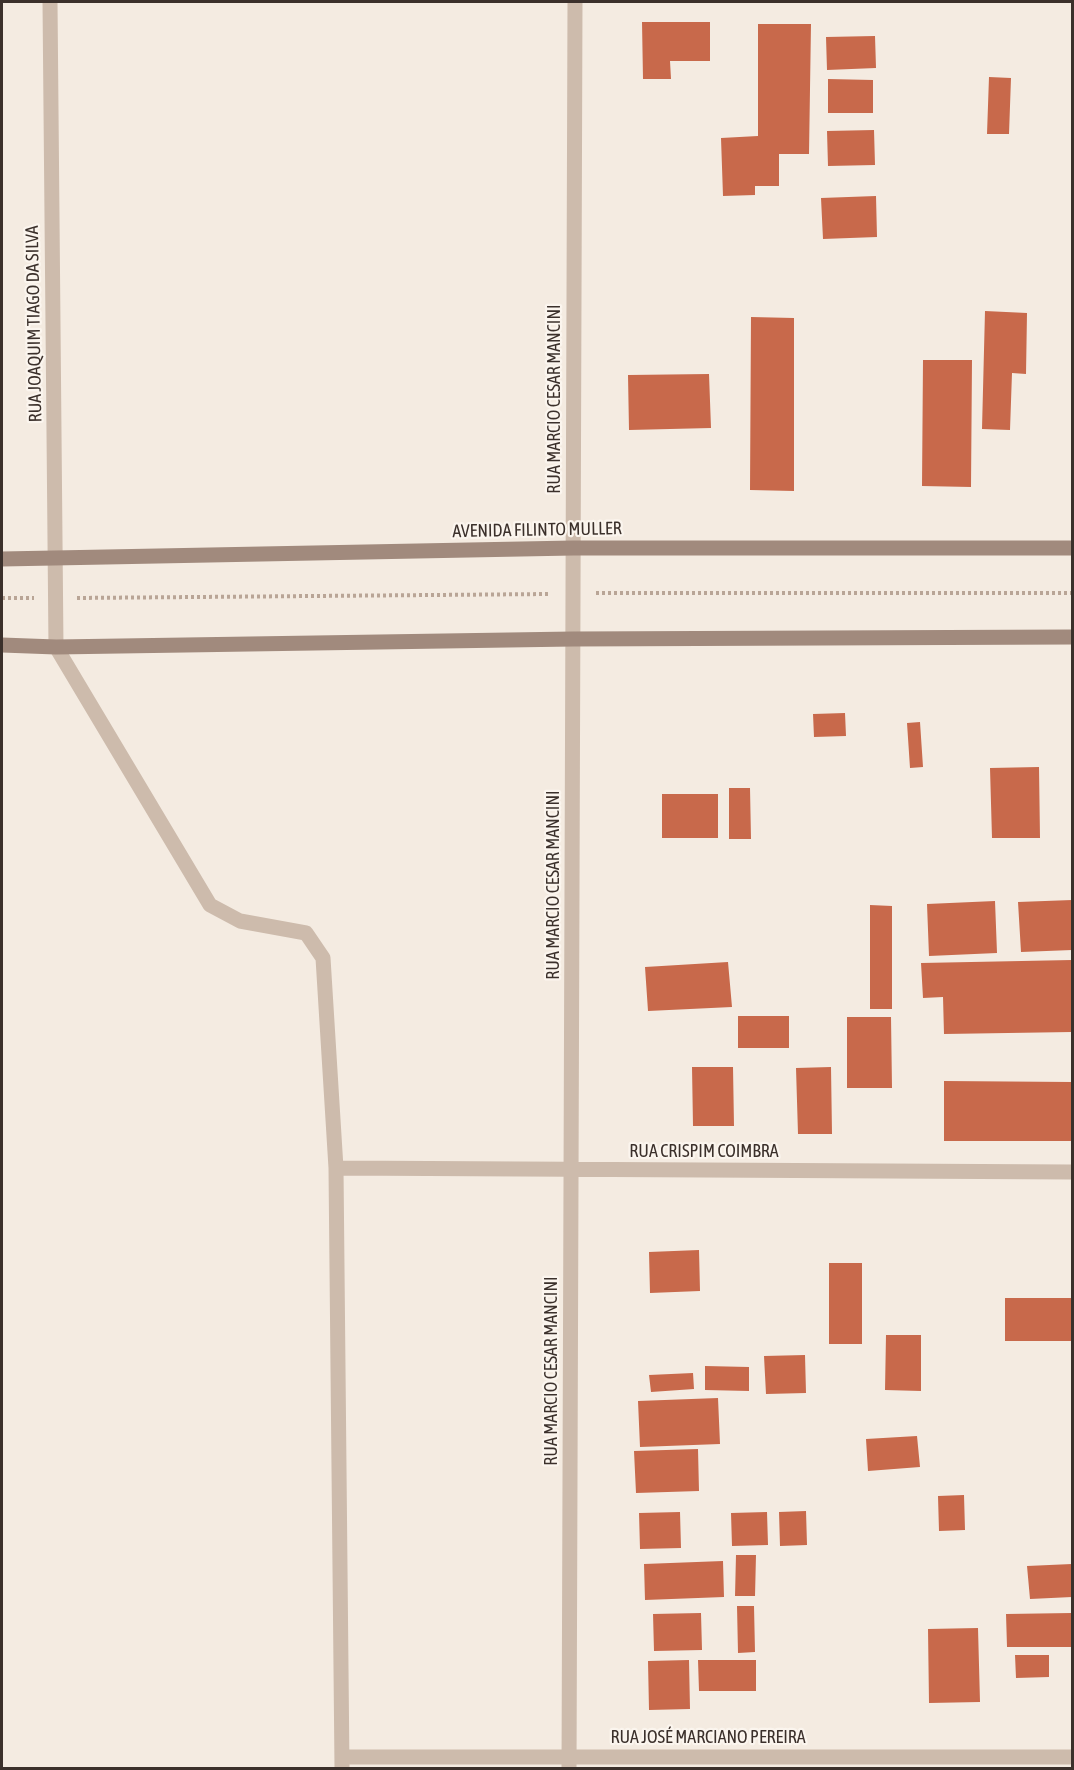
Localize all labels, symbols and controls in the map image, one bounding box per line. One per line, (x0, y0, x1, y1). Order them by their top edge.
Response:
street label: RUA JOAQUIM TIAGO DA SILVA (21, 225, 47, 423)
street label: RUA MARCIO CESAR MANCINI (543, 304, 565, 494)
street label: AVENIDA FILINTO MULLER (452, 518, 622, 542)
street label: RUA MARCIO CESAR MANCINI (542, 790, 564, 980)
street label: RUA CRISPIM COIMBRA (629, 1140, 779, 1162)
street label: RUA MARCIO CESAR MANCINI (540, 1276, 562, 1466)
street label: RUA JOSÉ MARCIANO PEREIRA (610, 1726, 806, 1748)

